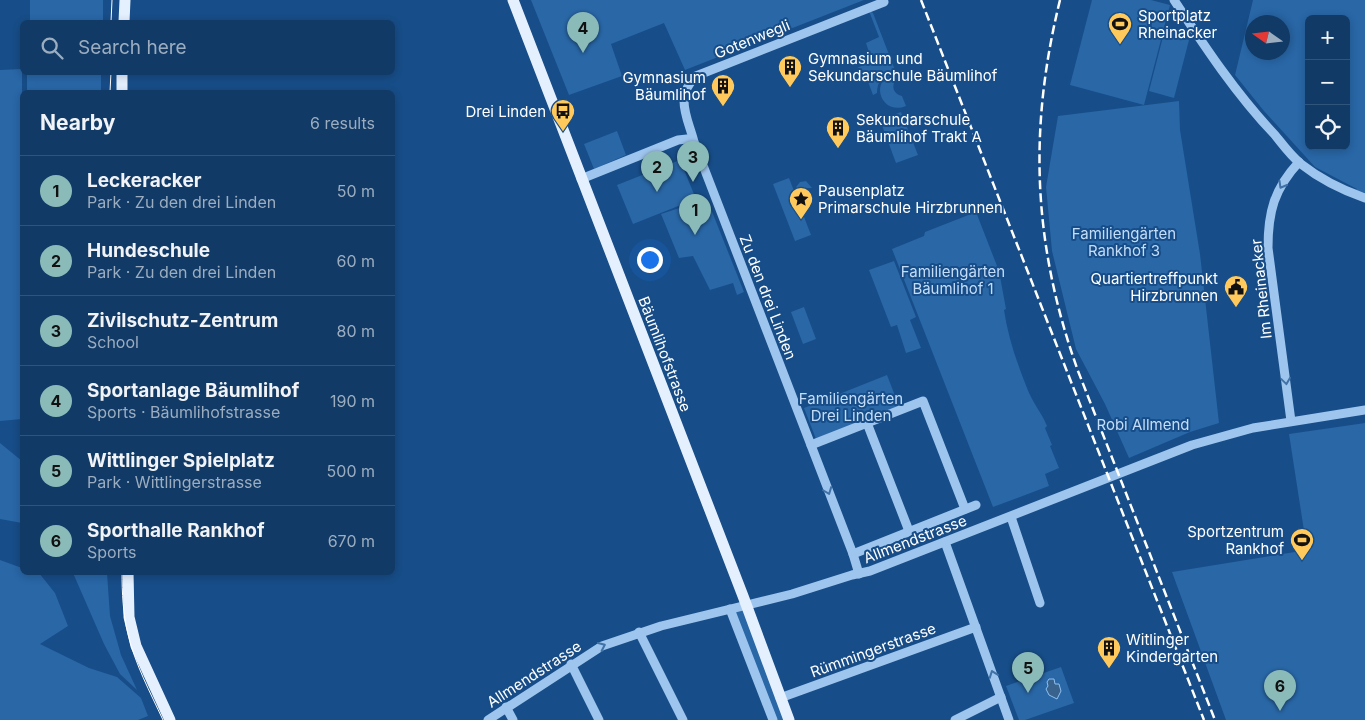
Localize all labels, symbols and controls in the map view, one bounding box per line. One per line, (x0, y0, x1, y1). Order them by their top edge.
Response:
place label: Sportplatz Rheinacker (1138, 6, 1217, 42)
sports icon: Sportplatz Rheinacker (1107, 11, 1133, 45)
pin: 4 (567, 12, 599, 53)
street label: Gotenwegli (711, 15, 793, 63)
north arrow (1245, 15, 1290, 60)
map controls (1305, 15, 1350, 150)
button: + (1305, 15, 1350, 60)
search box (20, 20, 395, 75)
icon: search (38, 34, 66, 62)
text: Search here (78, 36, 187, 59)
place label: Gymnasium und Sekundarschule Bäumlihof (808, 49, 998, 85)
building icon: Gymnasium und Sekundarschule Bäumlihof (777, 54, 803, 88)
button: − (1305, 60, 1350, 105)
place label: Gymnasium Bäumlihof (622, 68, 706, 104)
building icon: Gymnasium Bäumlihof (710, 73, 736, 107)
bus stop icon: Drei Linden (550, 98, 576, 132)
place label: Drei Linden (465, 102, 546, 121)
button: locate (1305, 105, 1350, 150)
text: Nearby (40, 110, 115, 135)
place label: Sekundarschule Bäumlihof Trakt A (856, 110, 982, 146)
text: 6 results (310, 113, 375, 133)
building icon: Sekundarschule Bäumlihof Trakt A (825, 115, 851, 149)
pin: 3 (677, 141, 709, 182)
pin: 2 (641, 151, 673, 192)
text: Leckeracker (87, 169, 202, 192)
one-way arrow (1278, 180, 1288, 189)
text: 1 (53, 181, 59, 201)
text: 50 m (337, 181, 375, 201)
place label: Pausenplatz Primarschule Hirzbrunnen (818, 181, 1003, 217)
place icon: Pausenplatz Primarschule Hirzbrunnen (788, 186, 814, 220)
text: Park · Zu den drei Linden (87, 192, 276, 212)
pin: 1 (679, 194, 711, 235)
park label: Familiengärten Rankhof 3 (1072, 224, 1176, 260)
street label: Zu den drei Linden (735, 232, 801, 362)
street label: Im Rheinacker (1246, 238, 1276, 340)
text: Hundeschule (87, 239, 210, 262)
your location (637, 247, 663, 273)
text: 2 (51, 251, 61, 271)
text: 60 m (336, 251, 375, 271)
text: Park · Zu den drei Linden (87, 262, 276, 282)
park label: Familiengärten Bäumlihof 1 (901, 262, 1005, 298)
place label: Quartiertreffpunkt Hirzbrunnen (1091, 269, 1218, 305)
public building icon: Quartiertreffpunkt Hirzbrunnen (1223, 274, 1249, 308)
street label: Bäumlihofstrasse (634, 294, 696, 414)
text: Zivilschutz-Zentrum (87, 309, 278, 332)
text: 3 (51, 321, 61, 341)
text: 80 m (336, 321, 375, 341)
text: School (87, 332, 139, 352)
one-way arrow (1280, 378, 1291, 386)
text: Sportanlage Bäumlihof (87, 379, 299, 402)
park label: Familiengärten Drei Linden (799, 389, 903, 425)
text: 4 (51, 391, 61, 411)
text: 190 m (330, 391, 375, 411)
text: Sports · Bäumlihofstrasse (87, 402, 280, 422)
park label: Robi Allmend (1096, 415, 1190, 434)
text: Wittlinger Spielplatz (87, 449, 275, 472)
text: 5 (51, 461, 61, 481)
text: 500 m (327, 461, 375, 481)
text: Park · Wittlingerstrasse (87, 472, 262, 492)
one-way arrow (823, 486, 833, 494)
street label: Allmendstrasse (861, 511, 969, 567)
text: Sporthalle Rankhof (87, 519, 264, 542)
place label: Sportzentrum Rankhof (1187, 522, 1284, 558)
sports icon: Sportzentrum Rankhof (1289, 527, 1315, 561)
text: 6 (51, 531, 61, 551)
text: 670 m (328, 531, 375, 551)
text: Sports (87, 542, 136, 562)
street label: Rümmingerstrasse (808, 618, 938, 682)
place label: Witlinger Kindergarten (1126, 630, 1218, 666)
building icon: Witlinger Kindergarten (1096, 635, 1122, 669)
street label: Allmendstrasse (483, 636, 585, 712)
one-way arrow (597, 643, 606, 653)
pin: 5 (1012, 652, 1044, 693)
one-way arrow (989, 670, 999, 679)
pin: 6 (1264, 670, 1296, 711)

